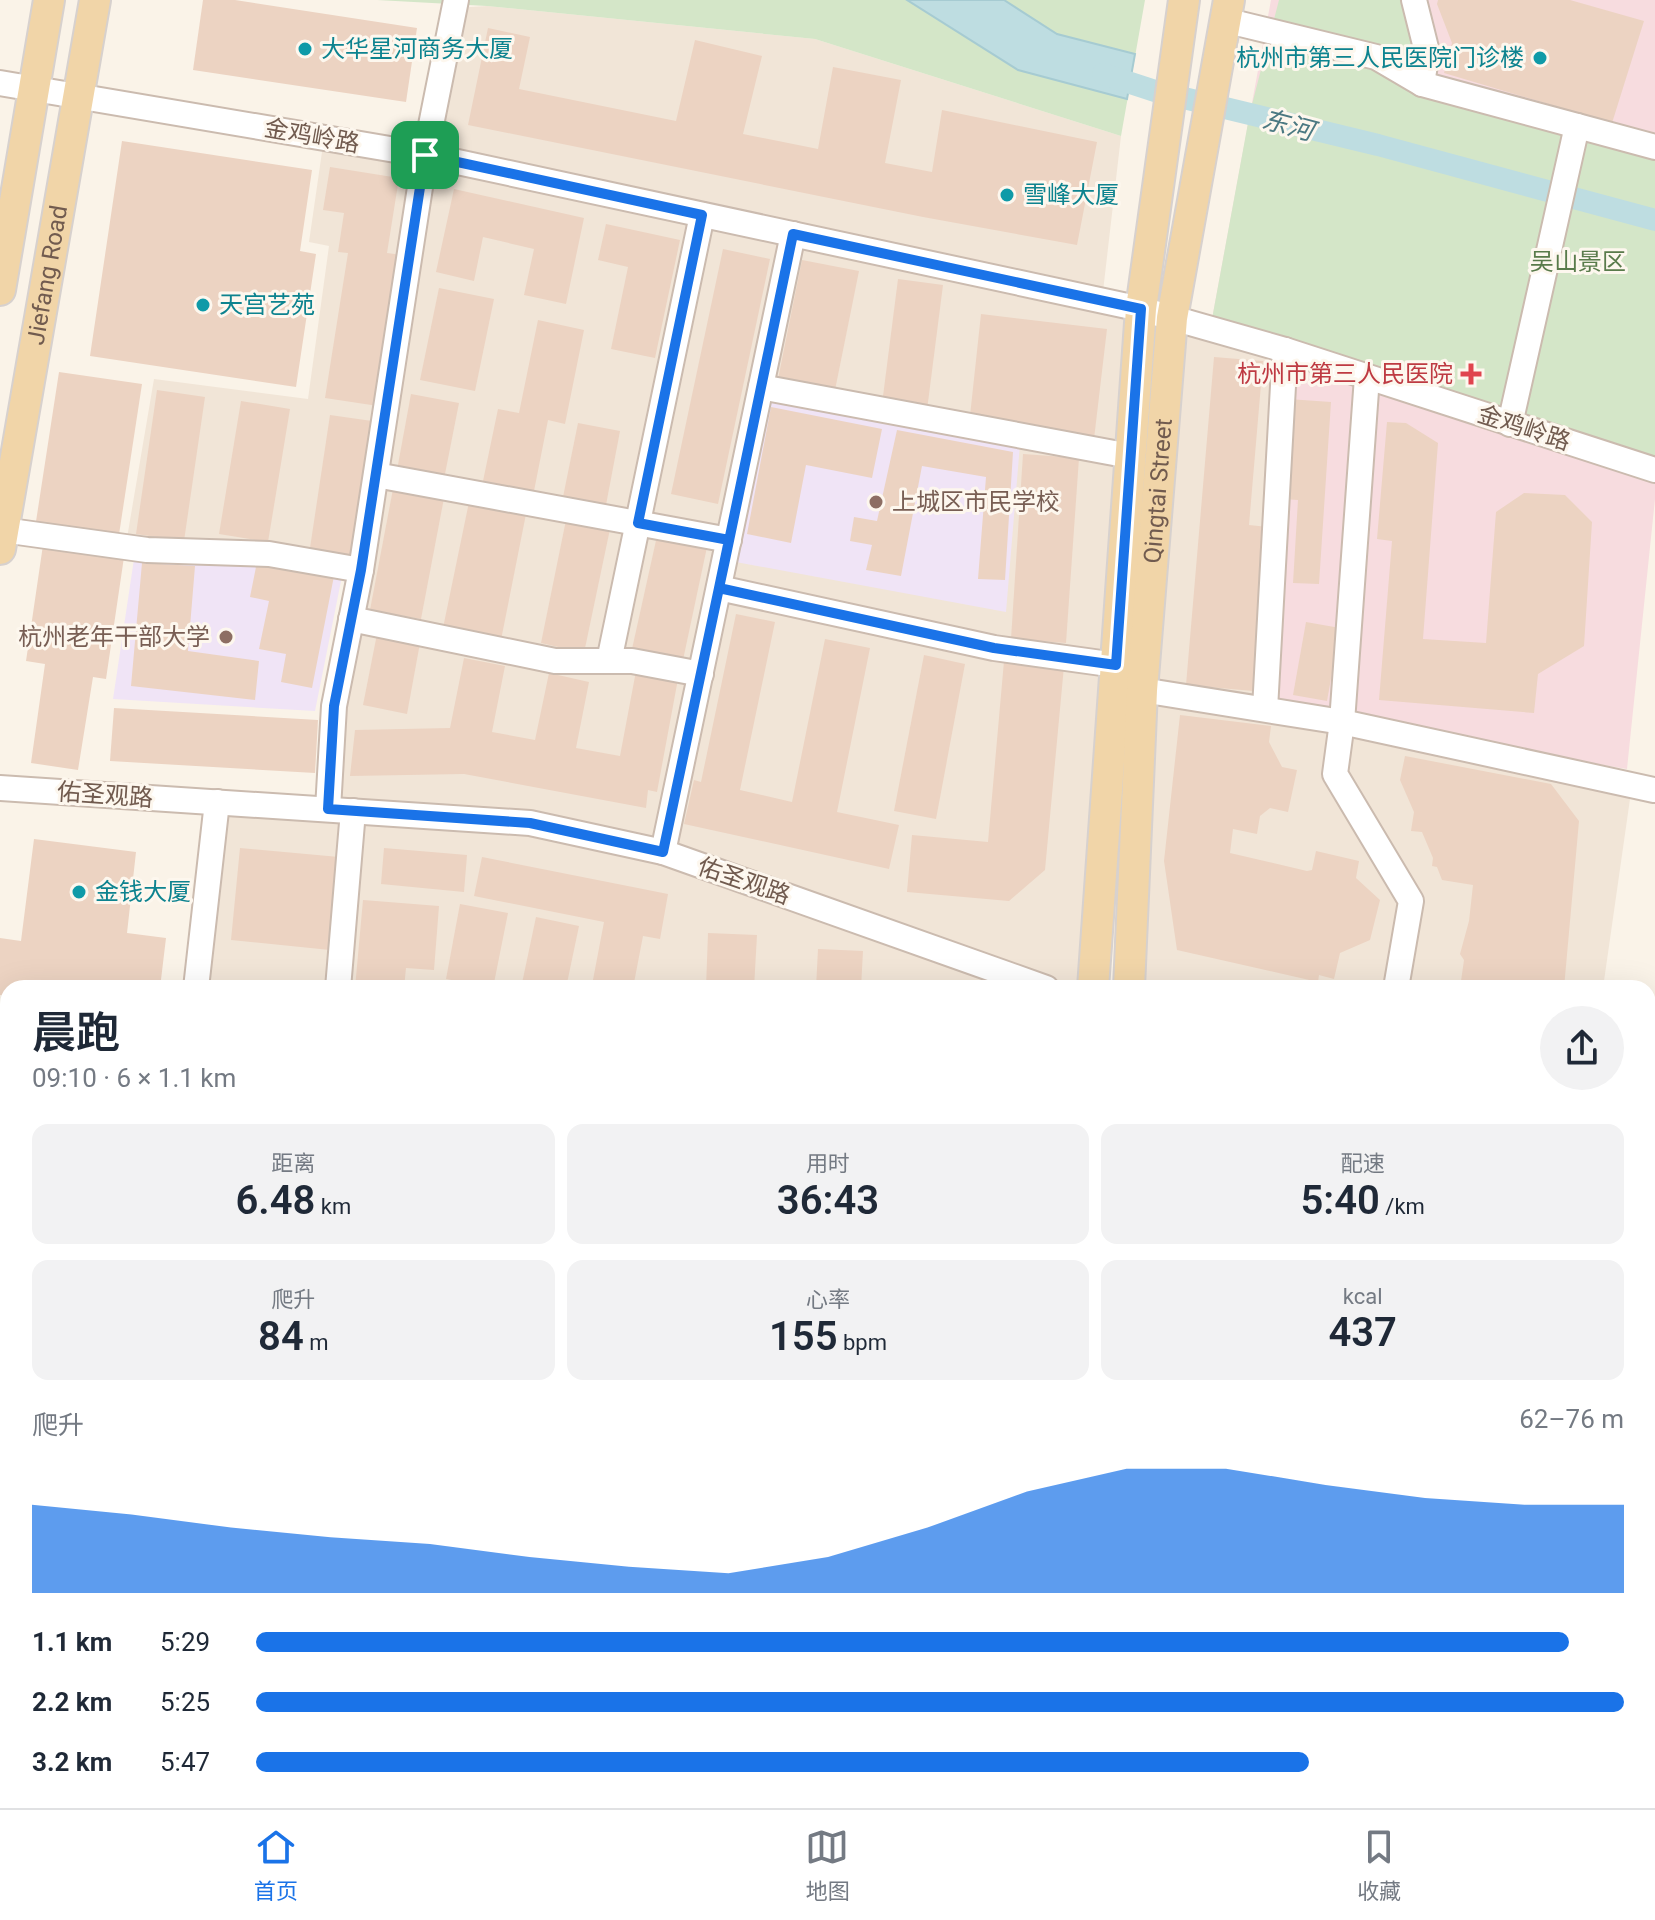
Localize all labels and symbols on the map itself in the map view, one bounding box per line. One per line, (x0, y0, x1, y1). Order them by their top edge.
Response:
place label: 大华星河商务大厦 (321, 35, 513, 63)
marker: 大华星河商务大厦 (296, 40, 314, 58)
place label: 杭州市第三人民医院门诊楼 (1236, 44, 1524, 72)
marker: 杭州市第三人民医院门诊楼 (1531, 49, 1549, 67)
water label: 东河 (1259, 104, 1322, 148)
street label: 金鸡岭路 (262, 114, 362, 158)
pin (391, 121, 459, 189)
place label: 雪峰大厦 (1023, 181, 1119, 209)
marker: 雪峰大厦 (998, 186, 1016, 204)
street label: Jiefang Road (22, 203, 73, 347)
park label: 吴山景区 (1530, 248, 1626, 276)
place label: 天宫艺苑 (219, 291, 315, 319)
marker: 天宫艺苑 (194, 296, 212, 314)
place label: 杭州市第三人民医院 (1237, 360, 1453, 388)
marker: 杭州市第三人民医院 (1460, 363, 1482, 385)
street label: 金鸡岭路 (1474, 400, 1574, 456)
street label: Qingtai Street (1138, 417, 1178, 564)
place label: 上城区市民学校 (892, 488, 1060, 516)
marker: 上城区市民学校 (867, 493, 885, 511)
place label: 杭州老年干部大学 (18, 623, 210, 651)
marker: 杭州老年干部大学 (217, 628, 235, 646)
street label: 佑圣观路 (56, 778, 154, 812)
street label: 佑圣观路 (694, 852, 794, 910)
place label: 金钱大厦 (95, 878, 191, 906)
marker: 金钱大厦 (70, 883, 88, 901)

